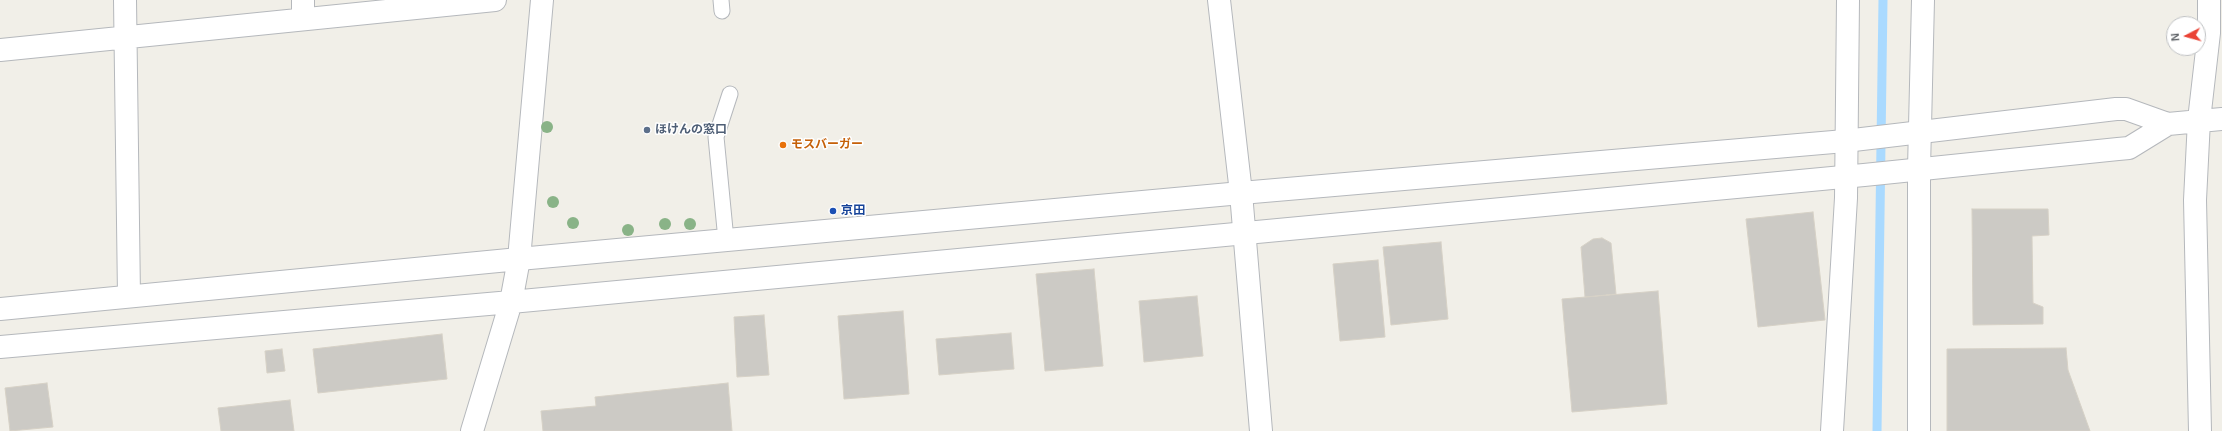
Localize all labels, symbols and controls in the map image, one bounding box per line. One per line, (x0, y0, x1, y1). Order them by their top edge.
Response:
north arrow (2166, 16, 2206, 56)
text: N (2169, 33, 2181, 42)
place label: ほけんの窓口 (655, 123, 727, 137)
marker: ほけんの窓口 (642, 125, 652, 135)
place label: モスバーガー (791, 138, 863, 152)
marker: モスバーガー (778, 140, 788, 150)
place label: 京田 (841, 204, 865, 218)
marker: 京田 (828, 206, 838, 216)

